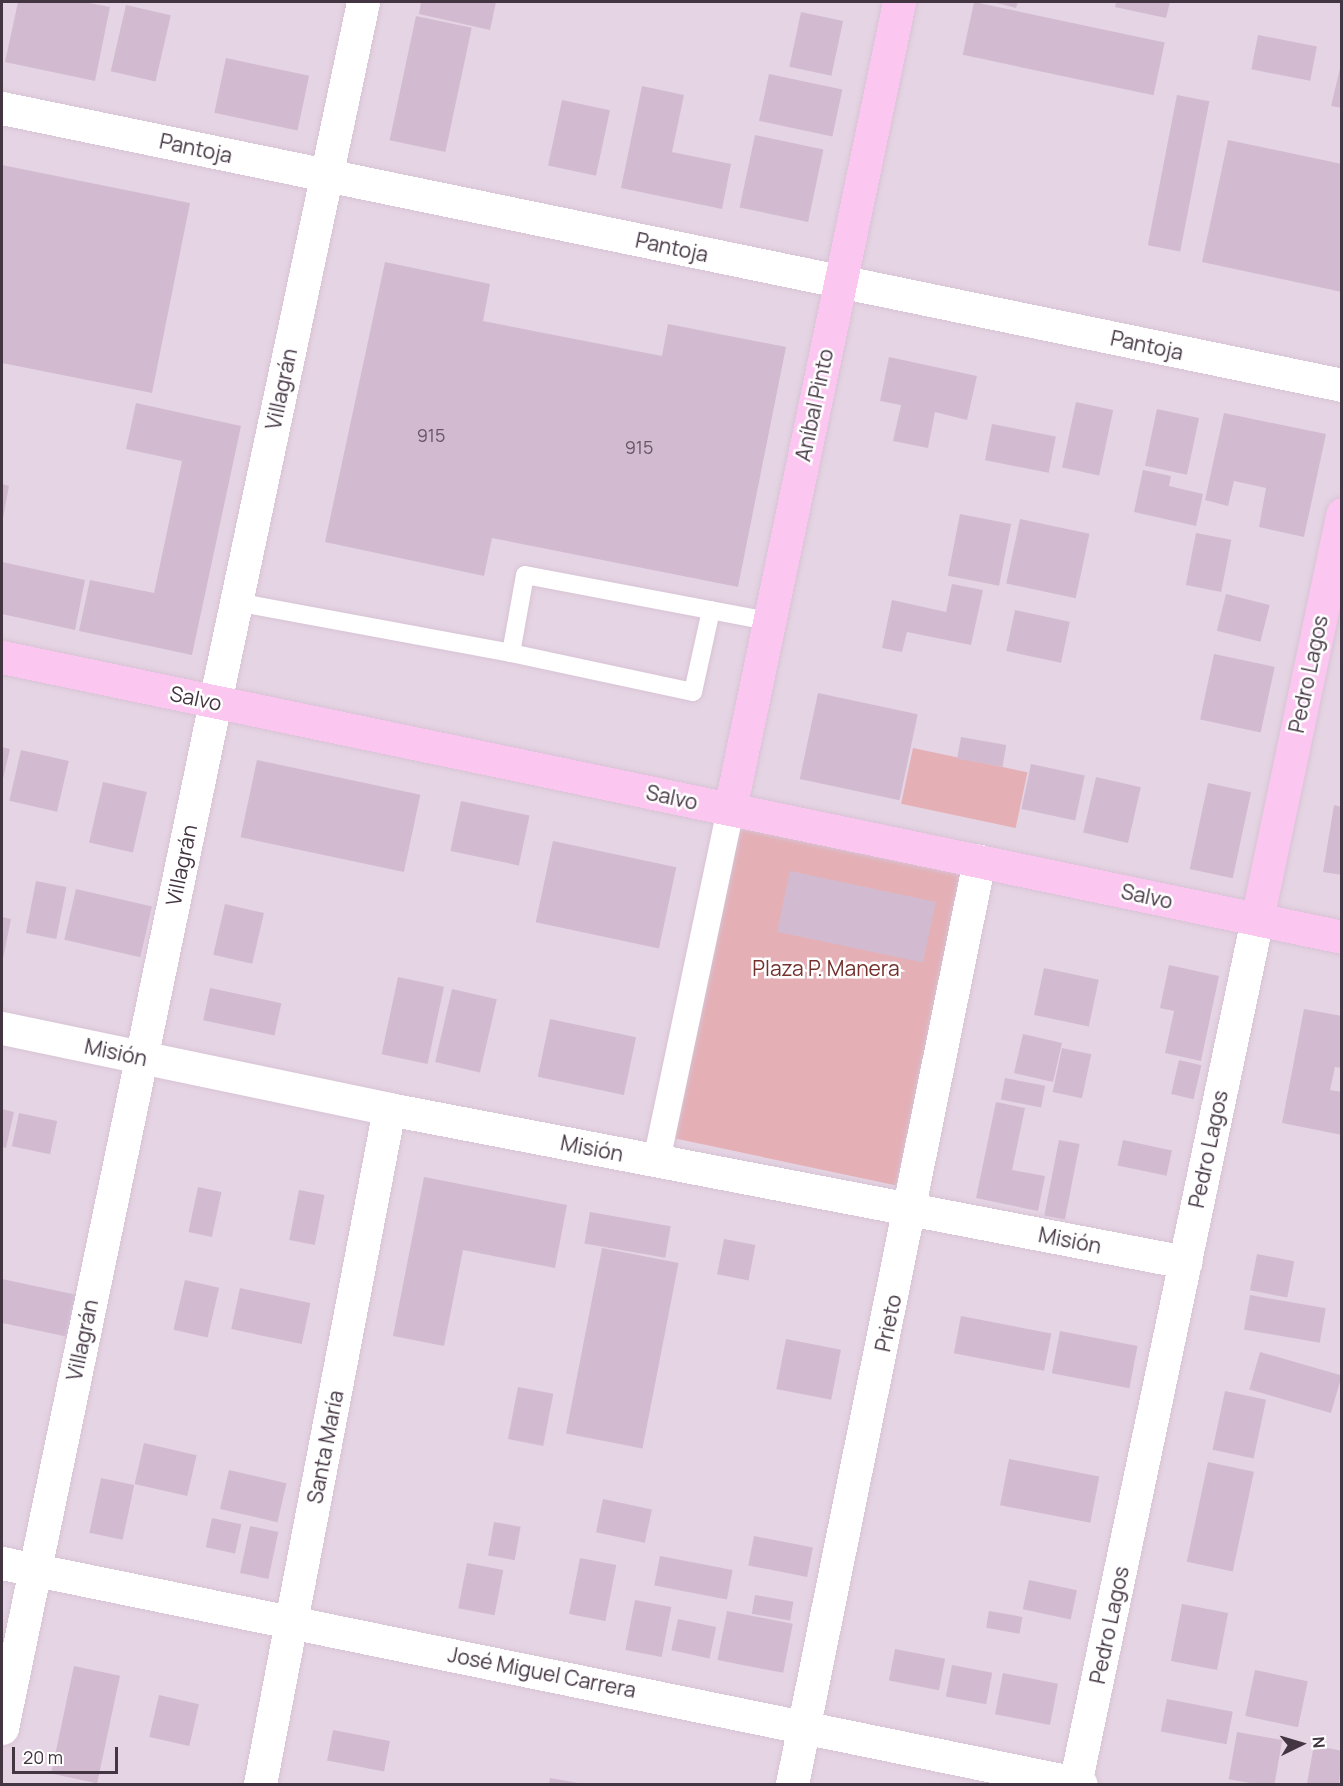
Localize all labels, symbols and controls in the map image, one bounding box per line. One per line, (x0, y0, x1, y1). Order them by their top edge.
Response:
street label: Pantoja (157, 128, 235, 168)
street label: Pantoja (633, 227, 711, 267)
street label: Pantoja (1108, 325, 1186, 365)
street label: Villagrán (260, 346, 302, 432)
street label: Aníbal Pinto (790, 346, 838, 464)
house number: 915 (417, 424, 445, 446)
house number: 915 (625, 436, 653, 458)
street label: Pedro Lagos (1283, 613, 1333, 735)
street label: Salvo (168, 680, 224, 716)
street label: Salvo (644, 779, 700, 815)
street label: Villagrán (160, 822, 202, 908)
street label: Salvo (1119, 878, 1175, 914)
park label: Plaza P. Manera (752, 955, 900, 981)
street label: Misión (82, 1033, 150, 1071)
street label: Pedro Lagos (1183, 1088, 1233, 1210)
street label: Misión (558, 1130, 626, 1166)
street label: Misión (1036, 1222, 1104, 1258)
street label: Prieto (870, 1292, 906, 1354)
street label: Villagrán (61, 1297, 103, 1383)
street label: Santa María (302, 1388, 348, 1506)
street label: Pedro Lagos (1084, 1564, 1134, 1686)
street label: José Miguel Carrera (446, 1641, 638, 1703)
north arrow (1271, 1714, 1331, 1774)
scale bar (15, 1735, 122, 1773)
text: N (1307, 1736, 1330, 1749)
text: 20 m (23, 1745, 63, 1769)

